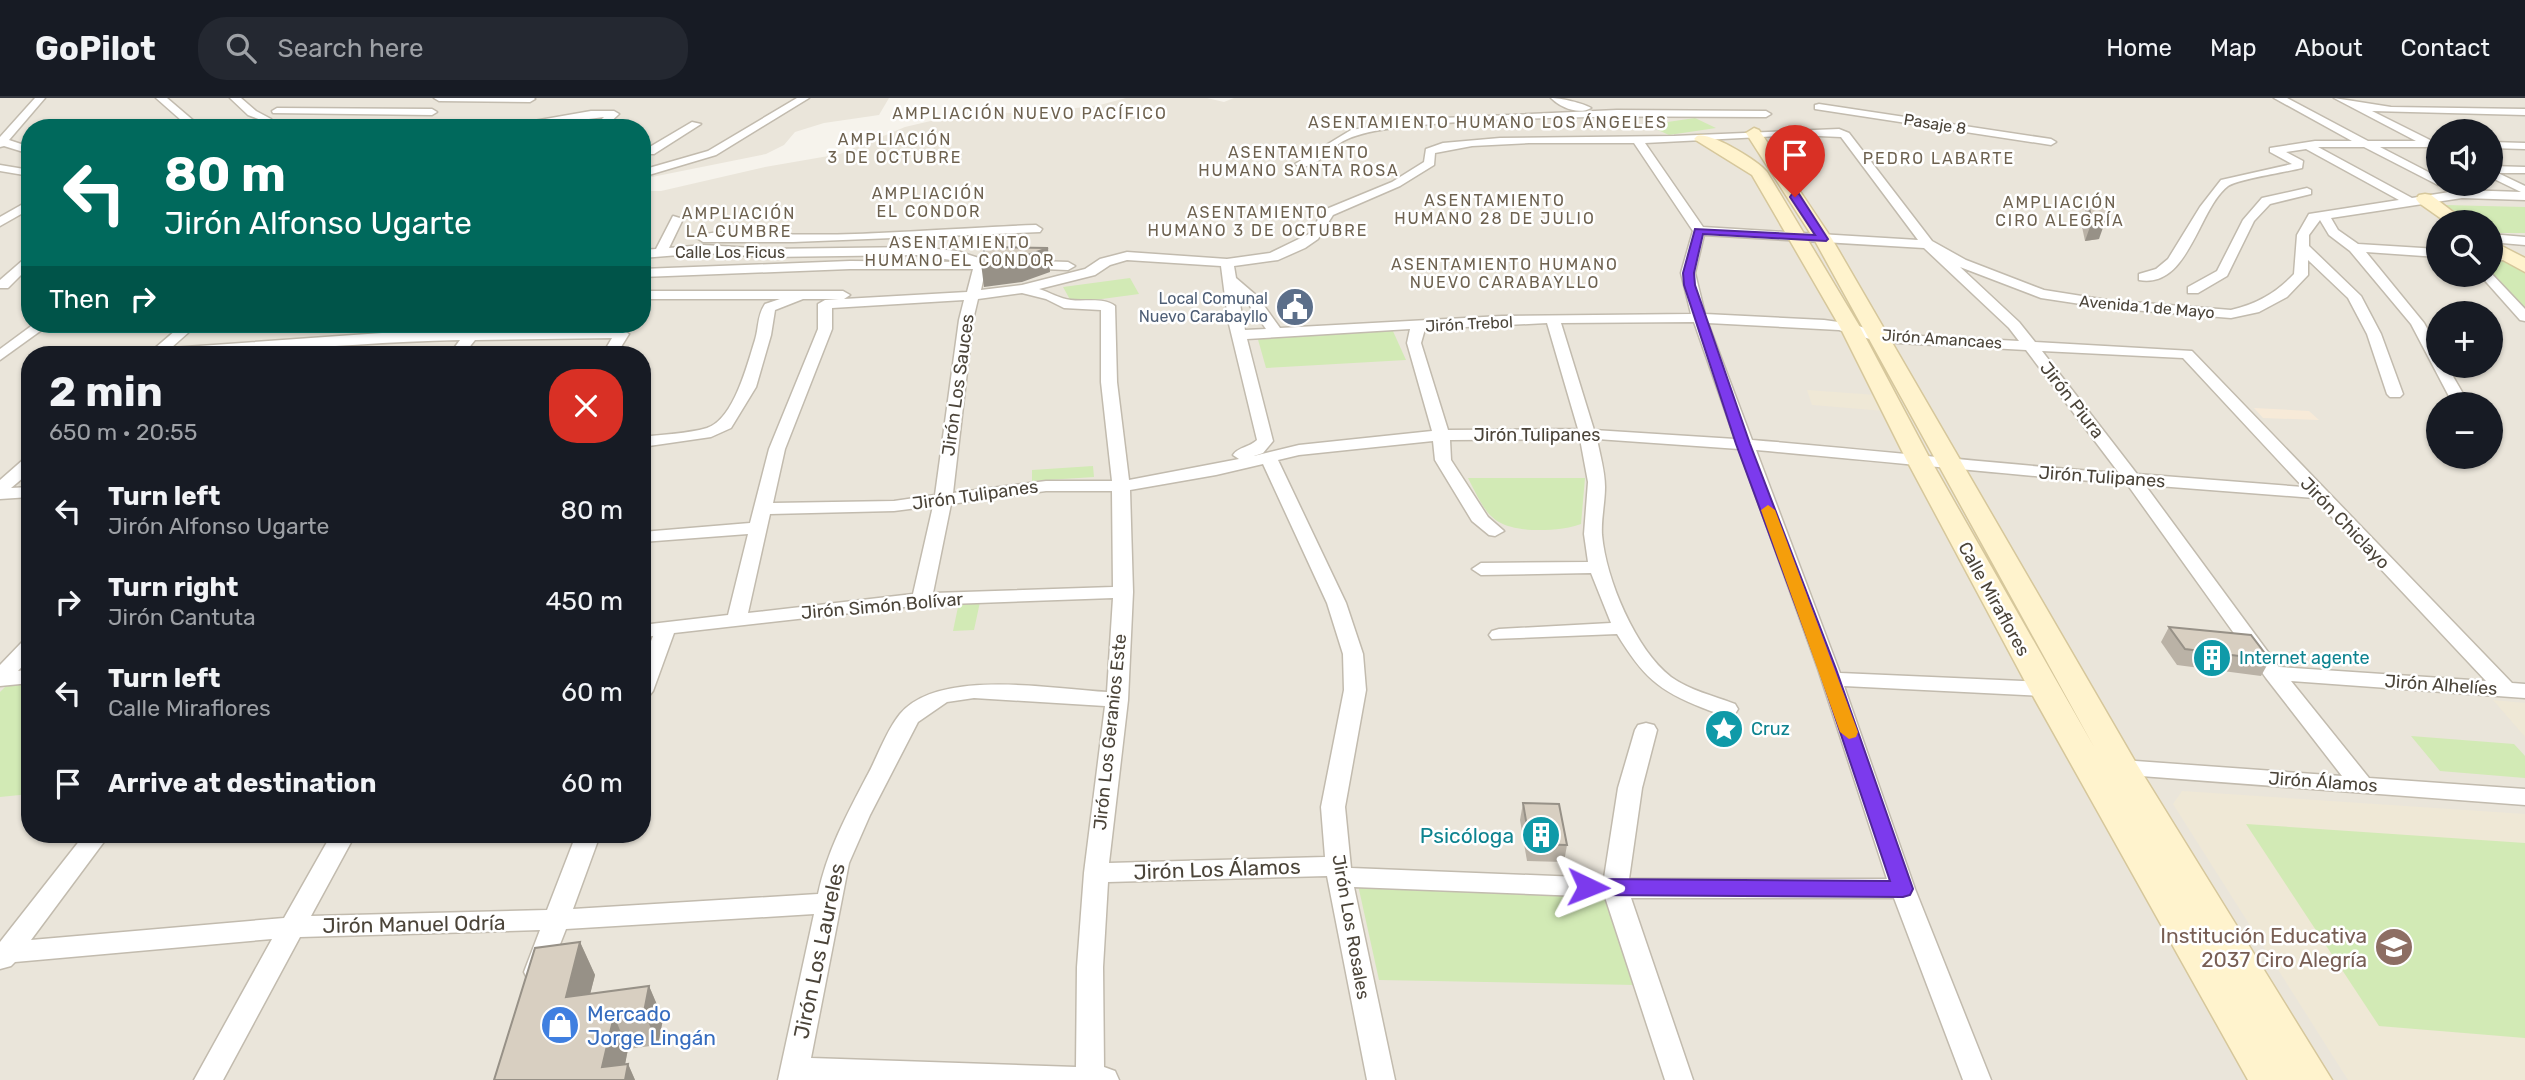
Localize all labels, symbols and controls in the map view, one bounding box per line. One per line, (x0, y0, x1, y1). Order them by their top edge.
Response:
search box (198, 17, 688, 80)
text: GoPilot (35, 29, 156, 68)
icon: search (222, 29, 260, 67)
text: Search here (278, 33, 423, 64)
text: Home (2106, 34, 2172, 62)
text: Map (2210, 34, 2257, 62)
text: About (2295, 34, 2363, 62)
text: Contact (2401, 34, 2490, 62)
district label: AMPLIACIÓN NUEVO PACÍFICO (892, 103, 1168, 123)
street label: Pasaje 8 (1902, 110, 1968, 138)
district label: ASENTAMIENTO HUMANO LOS ÁNGELES (1308, 113, 1668, 132)
map controls (2426, 119, 2503, 469)
button: sound (2426, 119, 2503, 196)
pin (1765, 125, 1825, 197)
district label: AMPLIACIÓN 3 DE OCTUBRE (827, 129, 963, 167)
icon: arrive (1776, 136, 1814, 174)
district label: ASENTAMIENTO HUMANO SANTA ROSA (1198, 143, 1400, 180)
text: 80 m (164, 145, 286, 203)
icon: left (49, 147, 140, 238)
district label: PEDRO LABARTE (1863, 149, 2015, 168)
district label: AMPLIACIÓN EL CONDOR (872, 183, 986, 221)
district label: ASENTAMIENTO HUMANO 28 DE JULIO (1394, 191, 1596, 228)
district label: AMPLIACIÓN CIRO ALEGRÍA (1995, 192, 2125, 230)
district label: AMPLIACIÓN LA CUMBRE (682, 203, 796, 241)
district label: ASENTAMIENTO HUMANO 3 DE OCTUBRE (1148, 203, 1368, 240)
text: Jirón Alfonso Ugarte (164, 204, 472, 242)
button: search (2426, 210, 2503, 287)
district label: ASENTAMIENTO HUMANO EL CONDOR (864, 233, 1056, 270)
street label: Calle Los Ficus (675, 243, 785, 262)
district label: ASENTAMIENTO HUMANO NUEVO CARABAYLLO (1391, 255, 1619, 292)
icon: right (124, 280, 162, 318)
text: Then (49, 284, 110, 315)
public building icon: Local Comunal Nuevo Carabayllo (1274, 286, 1316, 328)
place label: Local Comunal Nuevo Carabayllo (1139, 289, 1268, 326)
street label: Avenida 1 de Mayo (2079, 292, 2215, 322)
button: + (2426, 301, 2503, 378)
street label: Jirón Trebol (1425, 312, 1513, 336)
street label: Jirón Los Sauces (937, 313, 979, 457)
street label: Jirón Amancaes (1881, 325, 2003, 353)
street label: Jirón Piura (2035, 357, 2109, 443)
text: 2 min (49, 367, 163, 417)
button: close (549, 369, 623, 443)
button: − (2426, 392, 2503, 469)
text: 650 m · 20:55 (49, 418, 197, 446)
street label: Jirón Tulipanes (1473, 424, 1601, 446)
street label: Jirón Tulipanes (2038, 462, 2166, 492)
street label: Jirón Chiclayo (2296, 472, 2394, 574)
street label: Jirón Tulipanes (911, 475, 1039, 515)
text: Turn left (108, 481, 220, 512)
icon: left (49, 492, 87, 530)
text: 80 m (560, 495, 623, 526)
text: Jirón Alfonso Ugarte (108, 512, 329, 540)
street label: Calle Miraflores (1953, 538, 2035, 660)
text: Turn right (108, 572, 238, 603)
icon: right (49, 583, 87, 621)
text: 450 m (545, 586, 623, 617)
street label: Jirón Simón Bolívar (800, 588, 964, 624)
text: Jirón Cantuta (108, 603, 256, 631)
street label: Jirón Los Geranios Este (1089, 633, 1131, 831)
building icon: Internet agente (2191, 637, 2233, 679)
place label: Internet agente (2239, 647, 2370, 669)
text: Turn left (108, 663, 220, 694)
street label: Jirón Alhelíes (2384, 670, 2498, 700)
icon: left (49, 674, 87, 712)
text: 60 m (561, 677, 623, 708)
text: Calle Miraflores (108, 694, 271, 722)
place icon: Cruz (1703, 708, 1745, 750)
place label: Cruz (1751, 718, 1790, 740)
icon: arrive (49, 765, 87, 803)
street label: Jirón Álamos (2268, 767, 2378, 797)
text: Arrive at destination (108, 768, 376, 799)
text: 60 m (561, 768, 623, 799)
building icon: Psicóloga (1520, 814, 1562, 856)
place label: Psicóloga (1420, 823, 1514, 848)
position arrow (1551, 850, 1625, 924)
street label: Jirón Los Rosales (1327, 853, 1375, 1001)
street label: Jirón Los Álamos (1133, 854, 1301, 884)
street label: Jirón Los Laureles (788, 861, 850, 1041)
street label: Jirón Manuel Odría (322, 910, 506, 938)
place label: Institución Educativa 2037 Ciro Alegría (2160, 923, 2367, 972)
school or university icon: Institución Educativa 2037 Ciro Alegría (2373, 926, 2415, 968)
place label: Mercado Jorge Lingán (587, 1001, 716, 1050)
shop icon: Mercado Jorge Lingán (539, 1004, 581, 1046)

